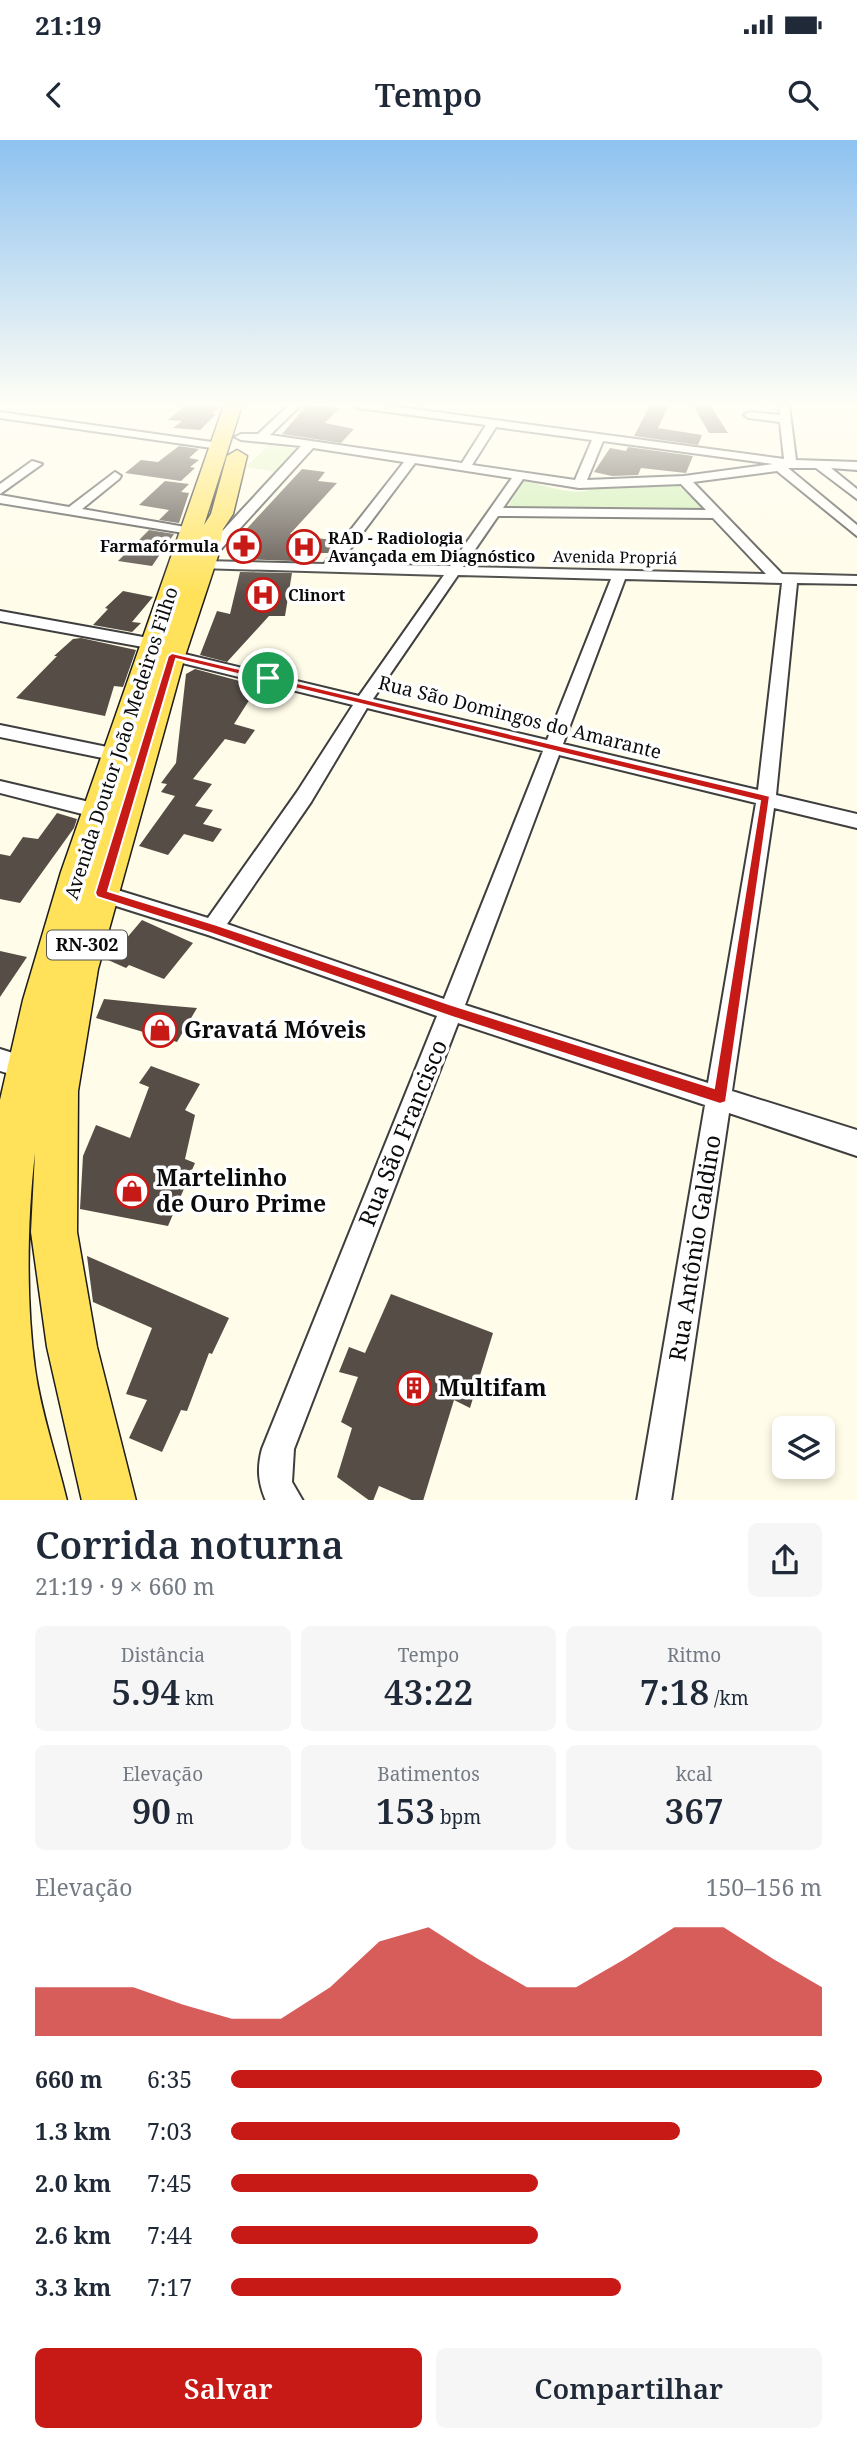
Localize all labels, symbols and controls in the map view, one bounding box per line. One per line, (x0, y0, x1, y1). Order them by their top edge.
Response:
text: 21:19 (35, 7, 102, 43)
text: Tempo (375, 73, 482, 116)
icon: back (35, 76, 73, 114)
icon: search (784, 76, 822, 114)
pharmacy icon: Farmafórmula (225, 527, 263, 565)
place label: RAD - Radiologia Avançada em Diagnóstico (328, 527, 536, 567)
hospital icon: RAD - Radiologia Avançada em Diagnóstico (285, 528, 323, 566)
place label: Farmafórmula (100, 535, 219, 557)
street label: Avenida Propriá (553, 545, 677, 569)
hospital icon: Clinort (244, 576, 282, 614)
street label: Avenida Doutor João Medeiros Filho (58, 583, 184, 903)
place label: Clinort (288, 584, 346, 606)
pin (238, 648, 298, 708)
icon: arrive (249, 659, 287, 697)
street label: Rua São Domingos do Amarante (376, 669, 664, 765)
road number: RN-302 (47, 930, 127, 960)
shop icon: Gravatá Móveis (141, 1011, 179, 1049)
place label: Gravatá Móveis (184, 1013, 366, 1045)
street label: Rua São Francisco (350, 1035, 454, 1231)
street label: Rua Antônio Galdino (660, 1132, 728, 1363)
place label: Martelinho de Ouro Prime (156, 1161, 326, 1219)
shop icon: Martelinho de Ouro Prime (113, 1172, 151, 1210)
building icon: Multifam (395, 1369, 433, 1407)
place label: Multifam (438, 1371, 547, 1403)
map controls (772, 1416, 835, 1479)
button: layers (772, 1416, 835, 1479)
text: Corrida noturna (35, 1518, 344, 1570)
button: share (748, 1523, 822, 1597)
text: 21:19 · 9 × 660 m (35, 1570, 215, 1602)
text: Distância (121, 1642, 205, 1668)
text: Tempo (398, 1642, 459, 1668)
text: Ritmo (667, 1642, 721, 1668)
text: 5.94 (111, 1668, 180, 1715)
text: 43:22 (384, 1668, 473, 1715)
text: 7:18 (640, 1668, 709, 1715)
text: km (180, 1685, 214, 1711)
text: /km (709, 1685, 749, 1711)
text: Elevação (123, 1761, 203, 1787)
text: Batimentos (377, 1761, 480, 1787)
text: kcal (676, 1761, 713, 1787)
text: 90 (132, 1787, 171, 1834)
text: 153 (376, 1787, 435, 1834)
text: 367 (665, 1787, 724, 1834)
text: m (171, 1804, 194, 1830)
text: bpm (435, 1804, 481, 1830)
text: Elevação (35, 1871, 133, 1903)
text: 150–156 m (706, 1871, 822, 1903)
text: 660 m (35, 2063, 103, 2095)
text: 6:35 (147, 2063, 192, 2095)
text: 1.3 km (35, 2115, 111, 2147)
text: 7:03 (147, 2115, 192, 2147)
text: 2.0 km (35, 2167, 111, 2199)
text: 7:45 (147, 2167, 192, 2199)
text: 2.6 km (35, 2219, 111, 2251)
text: 7:44 (147, 2219, 192, 2251)
text: 3.3 km (35, 2271, 111, 2303)
text: 7:17 (147, 2271, 192, 2303)
button: Salvar (35, 2348, 422, 2428)
button: Compartilhar (436, 2348, 822, 2428)

